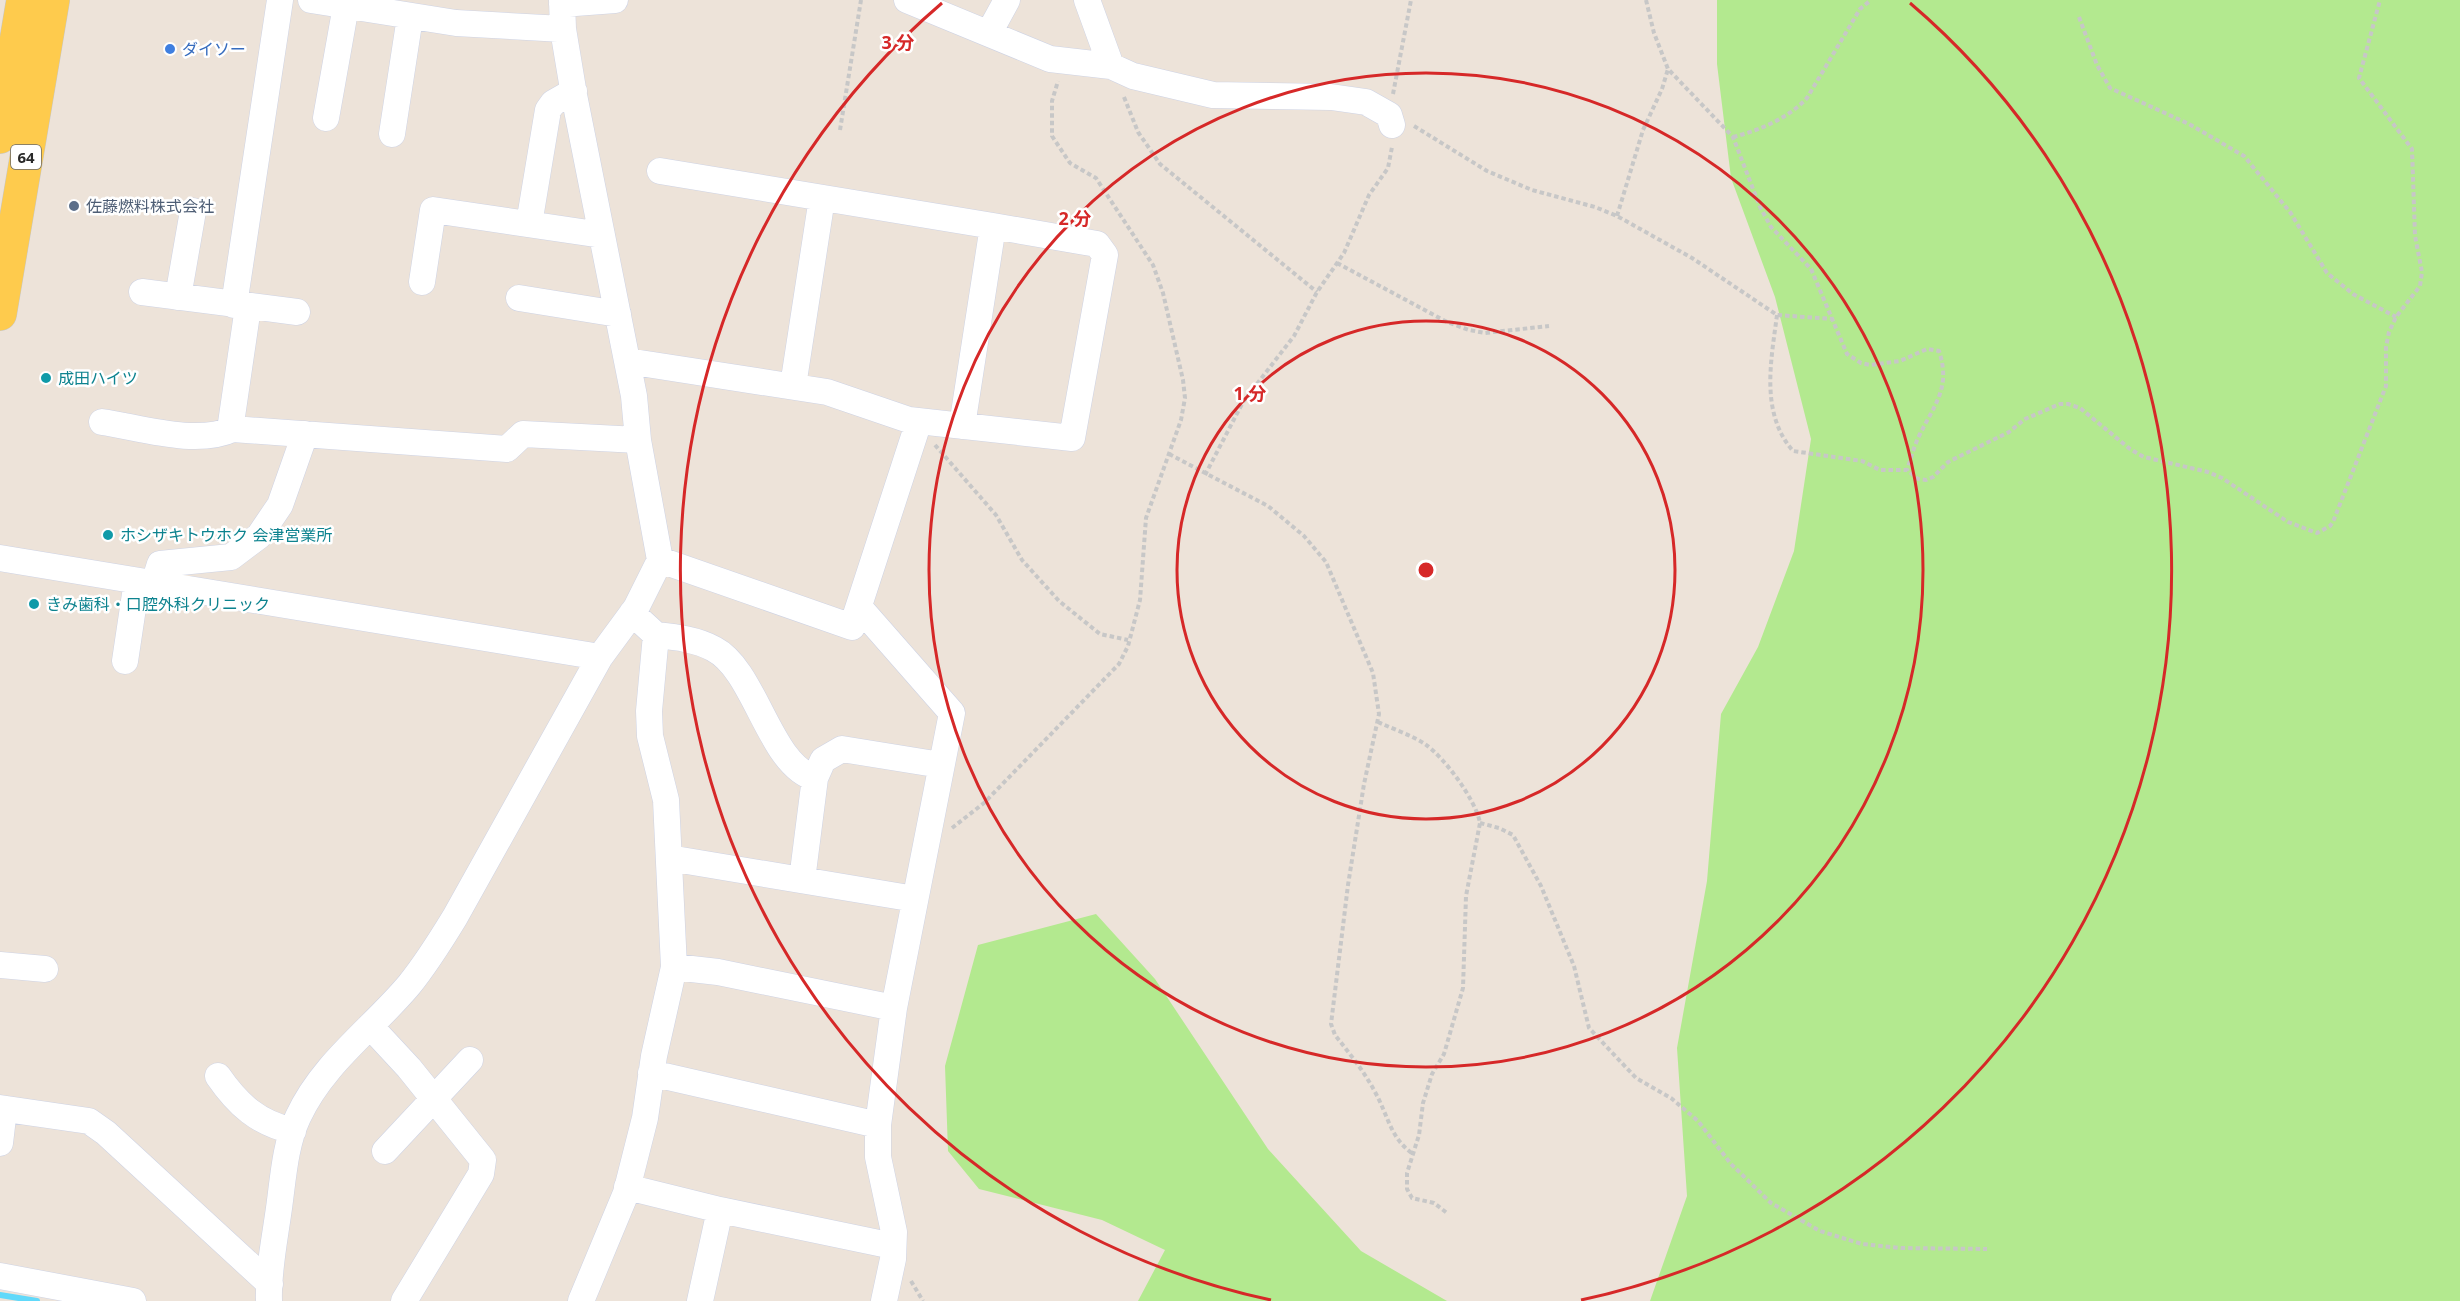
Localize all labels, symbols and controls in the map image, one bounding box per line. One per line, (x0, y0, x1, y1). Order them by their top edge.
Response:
text: 3 分 (882, 30, 914, 54)
place label: ダイソー (182, 38, 246, 60)
marker: ダイソー (163, 42, 177, 56)
road number: 64 (11, 145, 41, 169)
place label: 佐藤燃料株式会社 (86, 195, 214, 217)
marker: 佐藤燃料株式会社 (67, 199, 81, 213)
text: 2 分 (1059, 206, 1091, 230)
place label: 成田ハイツ (58, 367, 138, 389)
marker: 成田ハイツ (39, 371, 53, 385)
text: 1 分 (1234, 381, 1266, 405)
place label: ホシザキトウホク 会津営業所 (120, 524, 332, 546)
marker: ホシザキトウホク 会津営業所 (101, 528, 115, 542)
centre of rings (1416, 560, 1436, 580)
place label: きみ歯科・口腔外科クリニック (46, 593, 270, 615)
marker: きみ歯科・口腔外科クリニック (27, 597, 41, 611)

